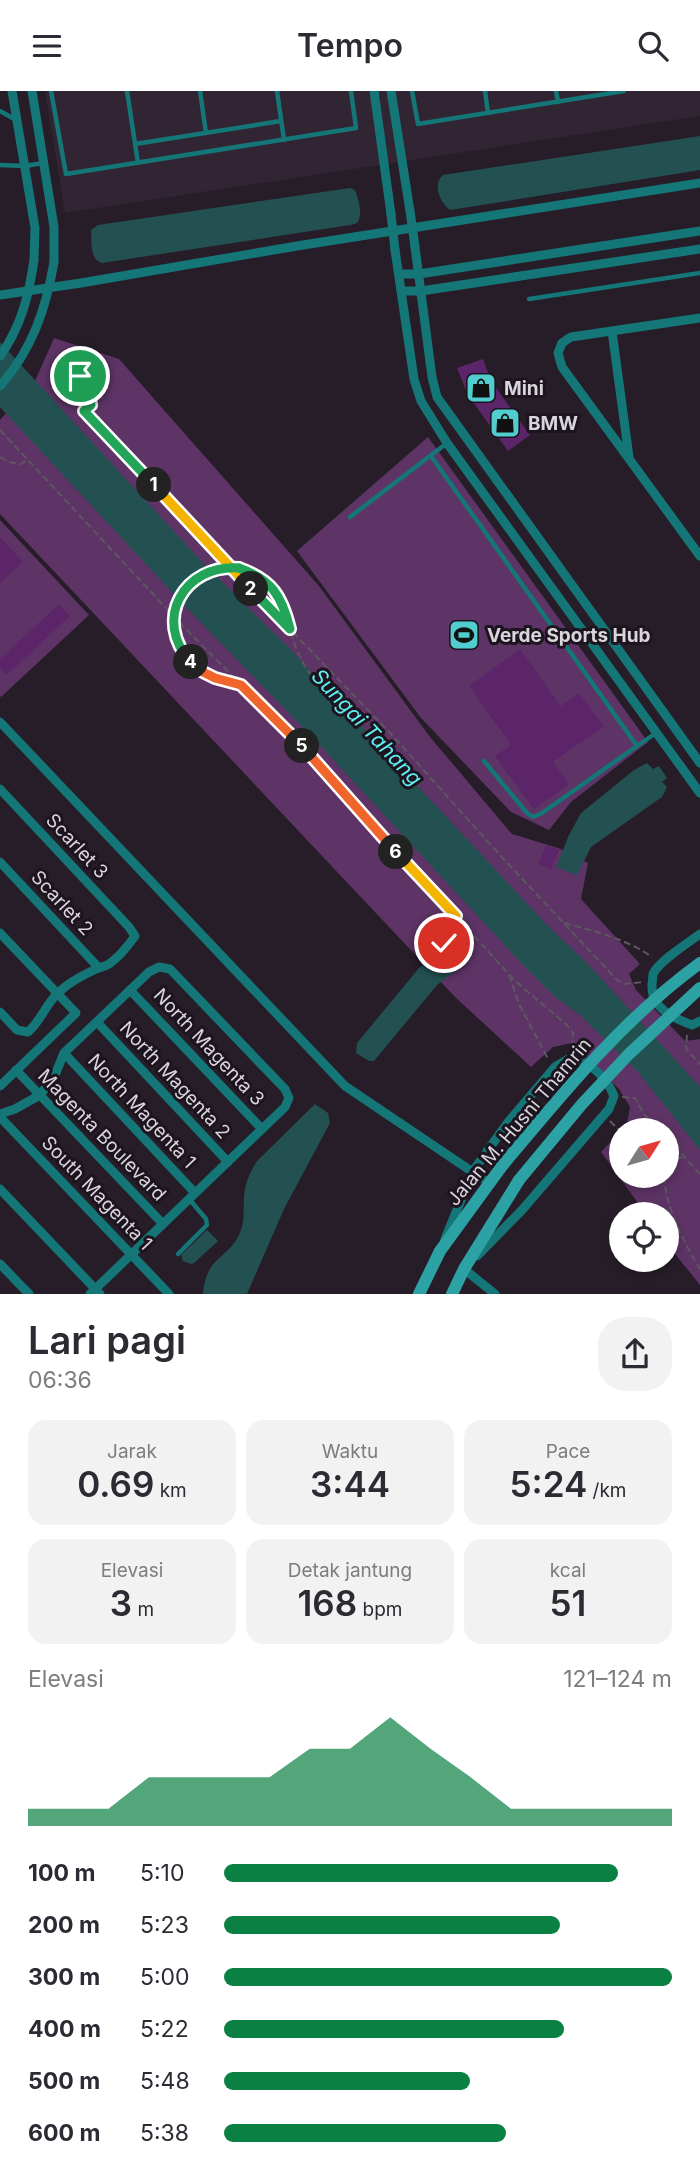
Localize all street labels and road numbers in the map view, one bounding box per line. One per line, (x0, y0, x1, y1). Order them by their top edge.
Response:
street label: Scarlet 3 (41, 809, 113, 883)
street label: Scarlet 2 (26, 866, 98, 940)
street label: North Magenta 3 (149, 984, 269, 1110)
street label: North Magenta 2 (115, 1017, 235, 1143)
street label: Jalan M. Husni Thamrin (442, 1033, 596, 1211)
street label: North Magenta 1 (83, 1049, 201, 1173)
street label: Magenta Boulevard (33, 1064, 171, 1206)
street label: South Magenta 1 (37, 1131, 157, 1255)

